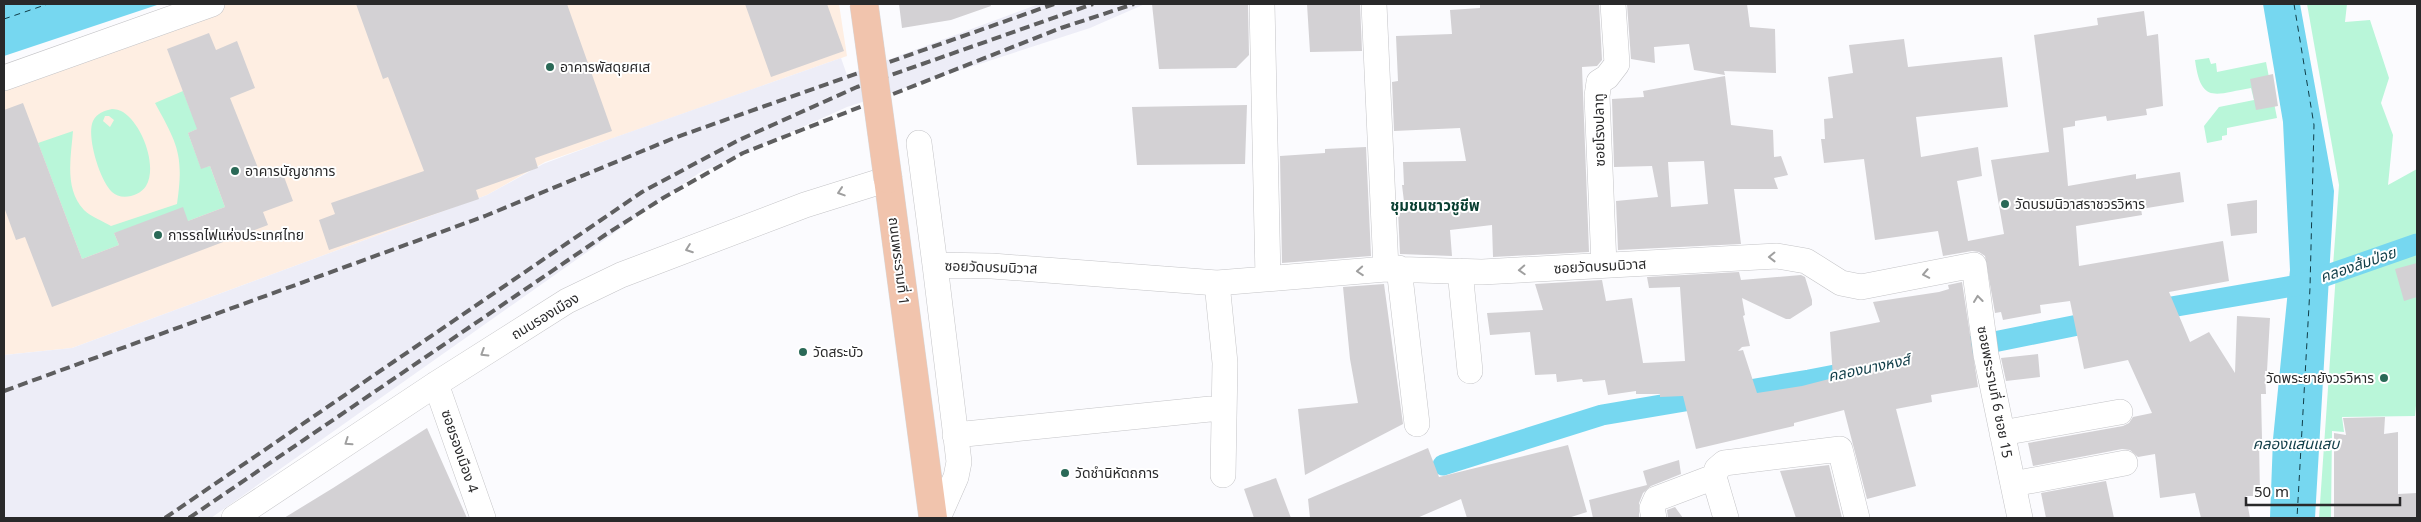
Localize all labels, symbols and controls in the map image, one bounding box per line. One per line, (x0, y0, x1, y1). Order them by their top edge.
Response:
place label: อาคารพัสดุยศเส (560, 57, 650, 76)
marker: อาคารพัสดุยศเส (544, 61, 556, 73)
street label: ซอยโรงปลาทู (1588, 93, 1609, 167)
place label: อาคารบัญชาการ (245, 161, 335, 180)
marker: อาคารบัญชาการ (229, 165, 241, 177)
one-way arrow (838, 187, 846, 197)
place label: วัดบรมนิวาสราชวรวิหาร (2015, 194, 2145, 213)
district label: ชุมชนชาวชูชีพ (1390, 195, 1480, 216)
marker: วัดบรมนิวาสราชวรวิหาร (1999, 198, 2011, 210)
street label: ถนนพระรามที่ 1 (885, 216, 914, 306)
place label: การรถไฟแห่งประเทศไทย (168, 225, 304, 244)
marker: การรถไฟแห่งประเทศไทย (152, 229, 164, 241)
water label: คลองส้มป่อย (2317, 241, 2399, 286)
one-way arrow (685, 243, 694, 253)
one-way arrow (1768, 252, 1776, 262)
street label: ซอยวัดบรมนิวาส (1553, 254, 1647, 277)
street label: ซอยวัดบรมนิวาส (944, 255, 1038, 278)
one-way arrow (1518, 264, 1526, 275)
one-way arrow (1356, 265, 1364, 276)
one-way arrow (1922, 268, 1930, 279)
street label: ถนนรองเมือง (507, 288, 582, 343)
one-way arrow (1973, 294, 1984, 302)
street label: ซอยพระรามที่ 6 ซอย 15 (1973, 324, 2018, 460)
place label: วัดสระบัว (813, 342, 863, 361)
marker: วัดสระบัว (797, 346, 809, 358)
one-way arrow (481, 347, 490, 357)
water label: คลองนางหงส์ (1826, 348, 1915, 385)
place label: วัดพระยายังวรวิหาร (2266, 368, 2374, 387)
marker: วัดพระยายังวรวิหาร (2378, 372, 2390, 384)
street label: ซอยรองเมือง 4 (437, 407, 484, 495)
water label: คลองแสนแสบ (2253, 433, 2340, 453)
one-way arrow (344, 436, 354, 445)
place label: วัดชำนิหัตถการ (1075, 463, 1159, 482)
marker: วัดชำนิหัตถการ (1059, 467, 1071, 479)
scale bar (2246, 474, 2400, 506)
text: 50 m (2254, 481, 2289, 501)

